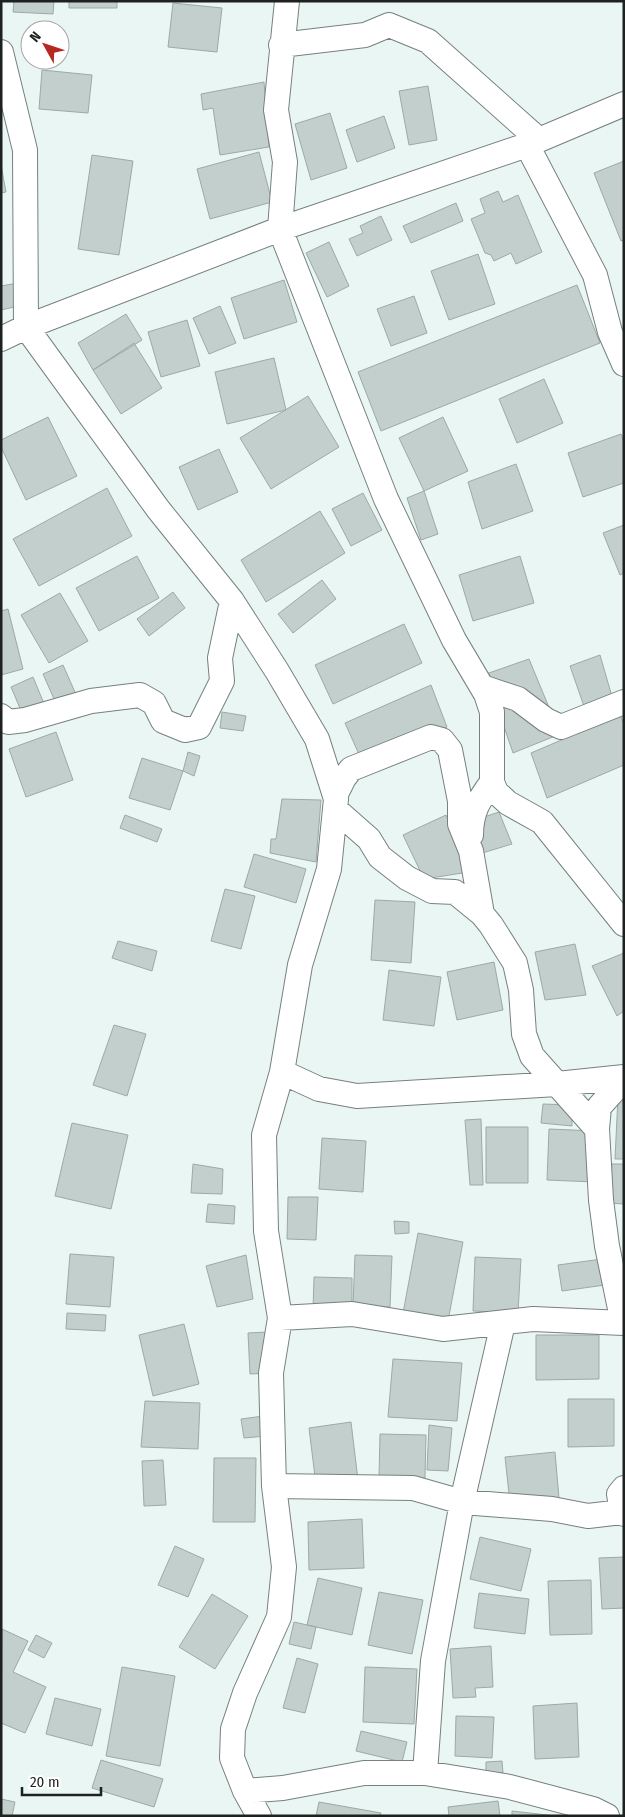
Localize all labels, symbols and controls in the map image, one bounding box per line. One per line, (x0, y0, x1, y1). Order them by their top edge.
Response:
north arrow (20, 20, 70, 70)
text: N (26, 28, 45, 46)
scale bar (22, 1764, 101, 1796)
text: 20 m (30, 1773, 60, 1791)

